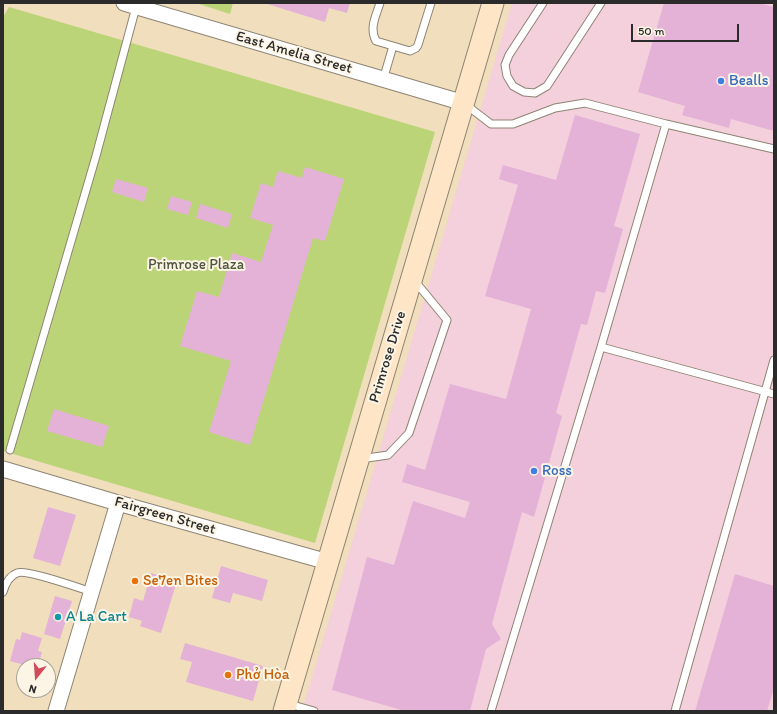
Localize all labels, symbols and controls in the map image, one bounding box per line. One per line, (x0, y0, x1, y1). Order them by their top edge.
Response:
scale bar (633, 16, 741, 42)
text: 50 m (638, 24, 664, 38)
street label: East Amelia Street (234, 28, 354, 78)
place label: Bealls (729, 72, 768, 90)
marker: Bealls (716, 76, 726, 86)
park label: Primrose Plaza (148, 256, 244, 274)
street label: Primrose Drive (365, 309, 411, 405)
place label: Ross (542, 462, 572, 480)
marker: Ross (529, 466, 539, 476)
street label: Fairgreen Street (112, 493, 218, 539)
place label: Se7en Bites (143, 572, 218, 590)
marker: Se7en Bites (130, 576, 140, 586)
place label: A La Cart (66, 608, 127, 626)
marker: A La Cart (53, 612, 63, 622)
north arrow (16, 658, 56, 698)
place label: Phở Hòa (236, 666, 290, 684)
marker: Phở Hòa (223, 670, 233, 680)
text: N (27, 682, 38, 696)

